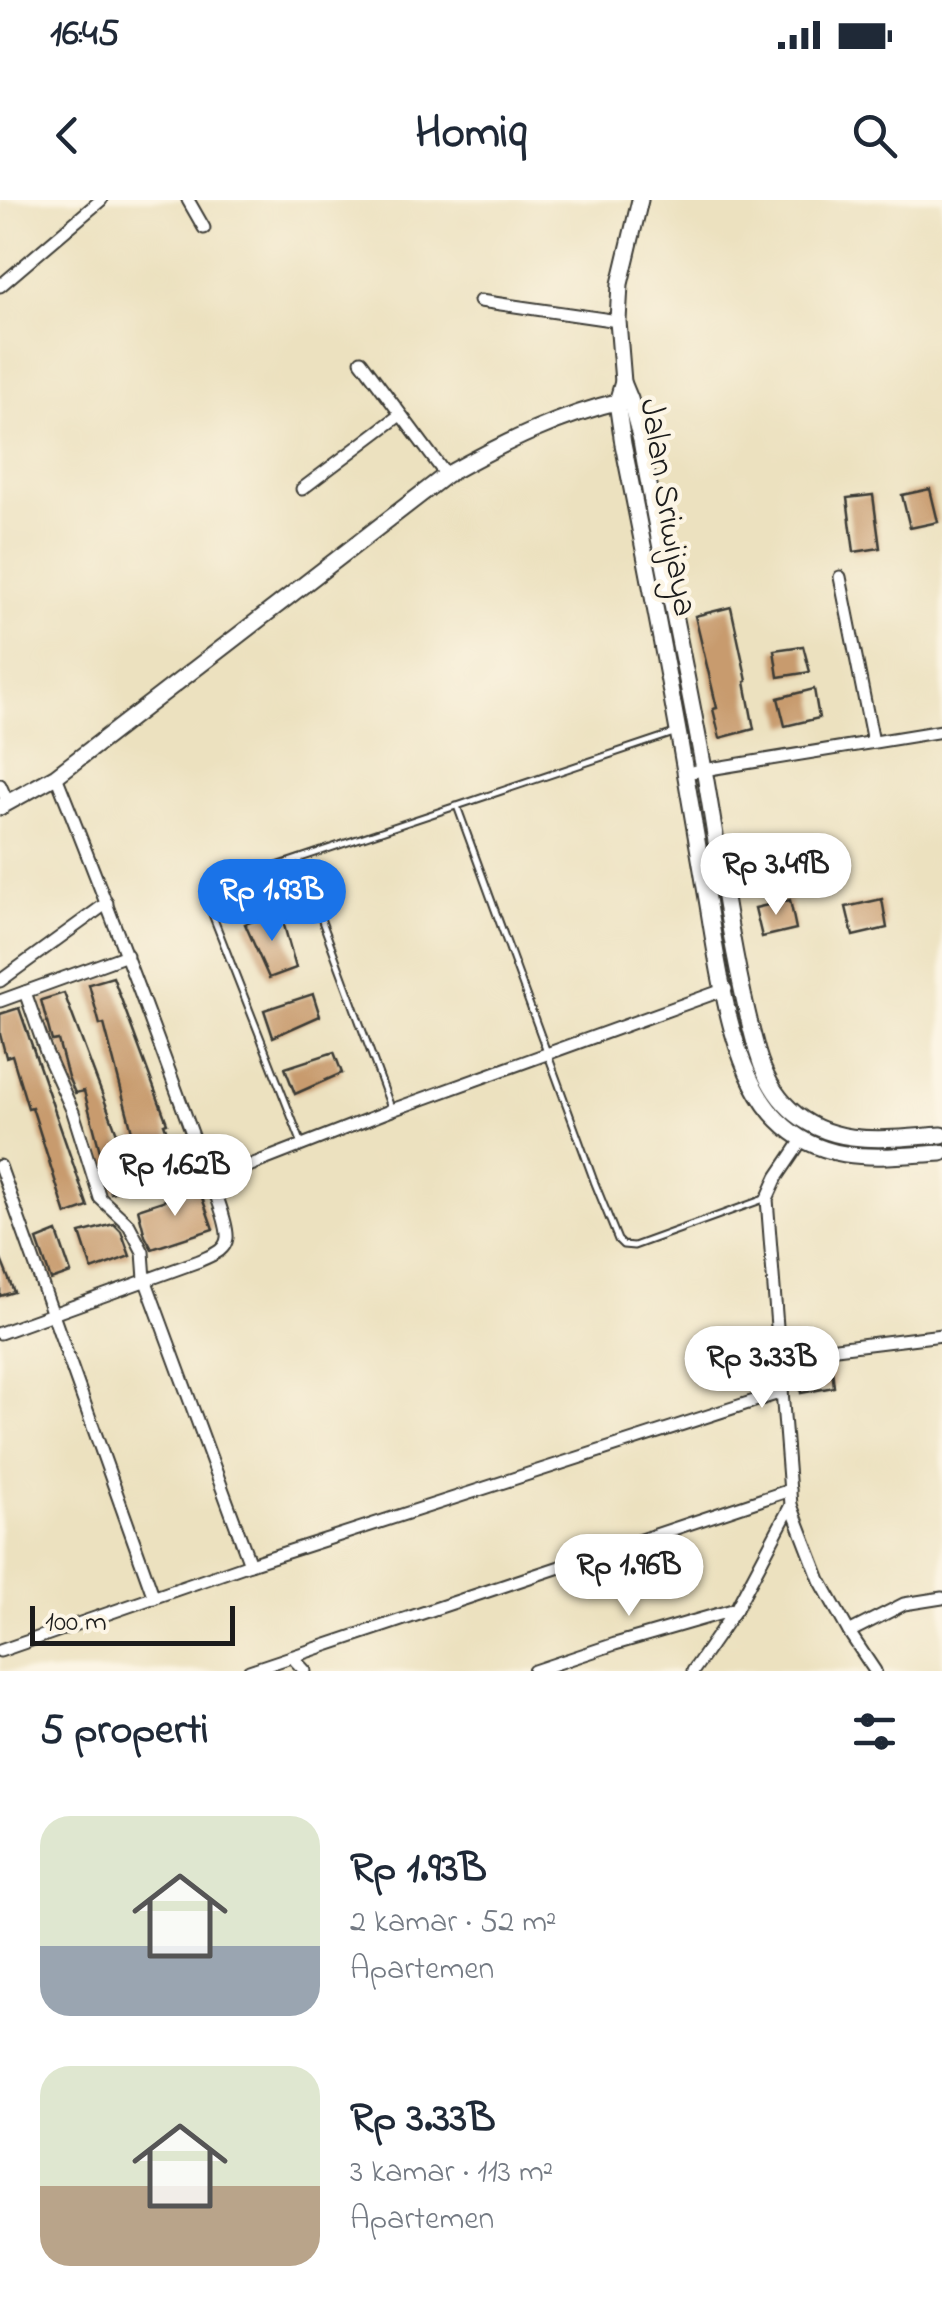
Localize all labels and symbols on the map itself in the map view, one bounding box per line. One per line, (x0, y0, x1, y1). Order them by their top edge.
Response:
street label: Jalan Sriwijaya (624, 395, 709, 620)
pin: Rp 3.49B (673, 833, 879, 918)
pin: Rp 1.93B (169, 859, 375, 944)
pin: Rp 1.62B (72, 1134, 278, 1219)
pin: Rp 3.33B (659, 1326, 865, 1411)
pin: Rp 1.96B (526, 1534, 732, 1619)
scale bar (30, 1601, 235, 1646)

